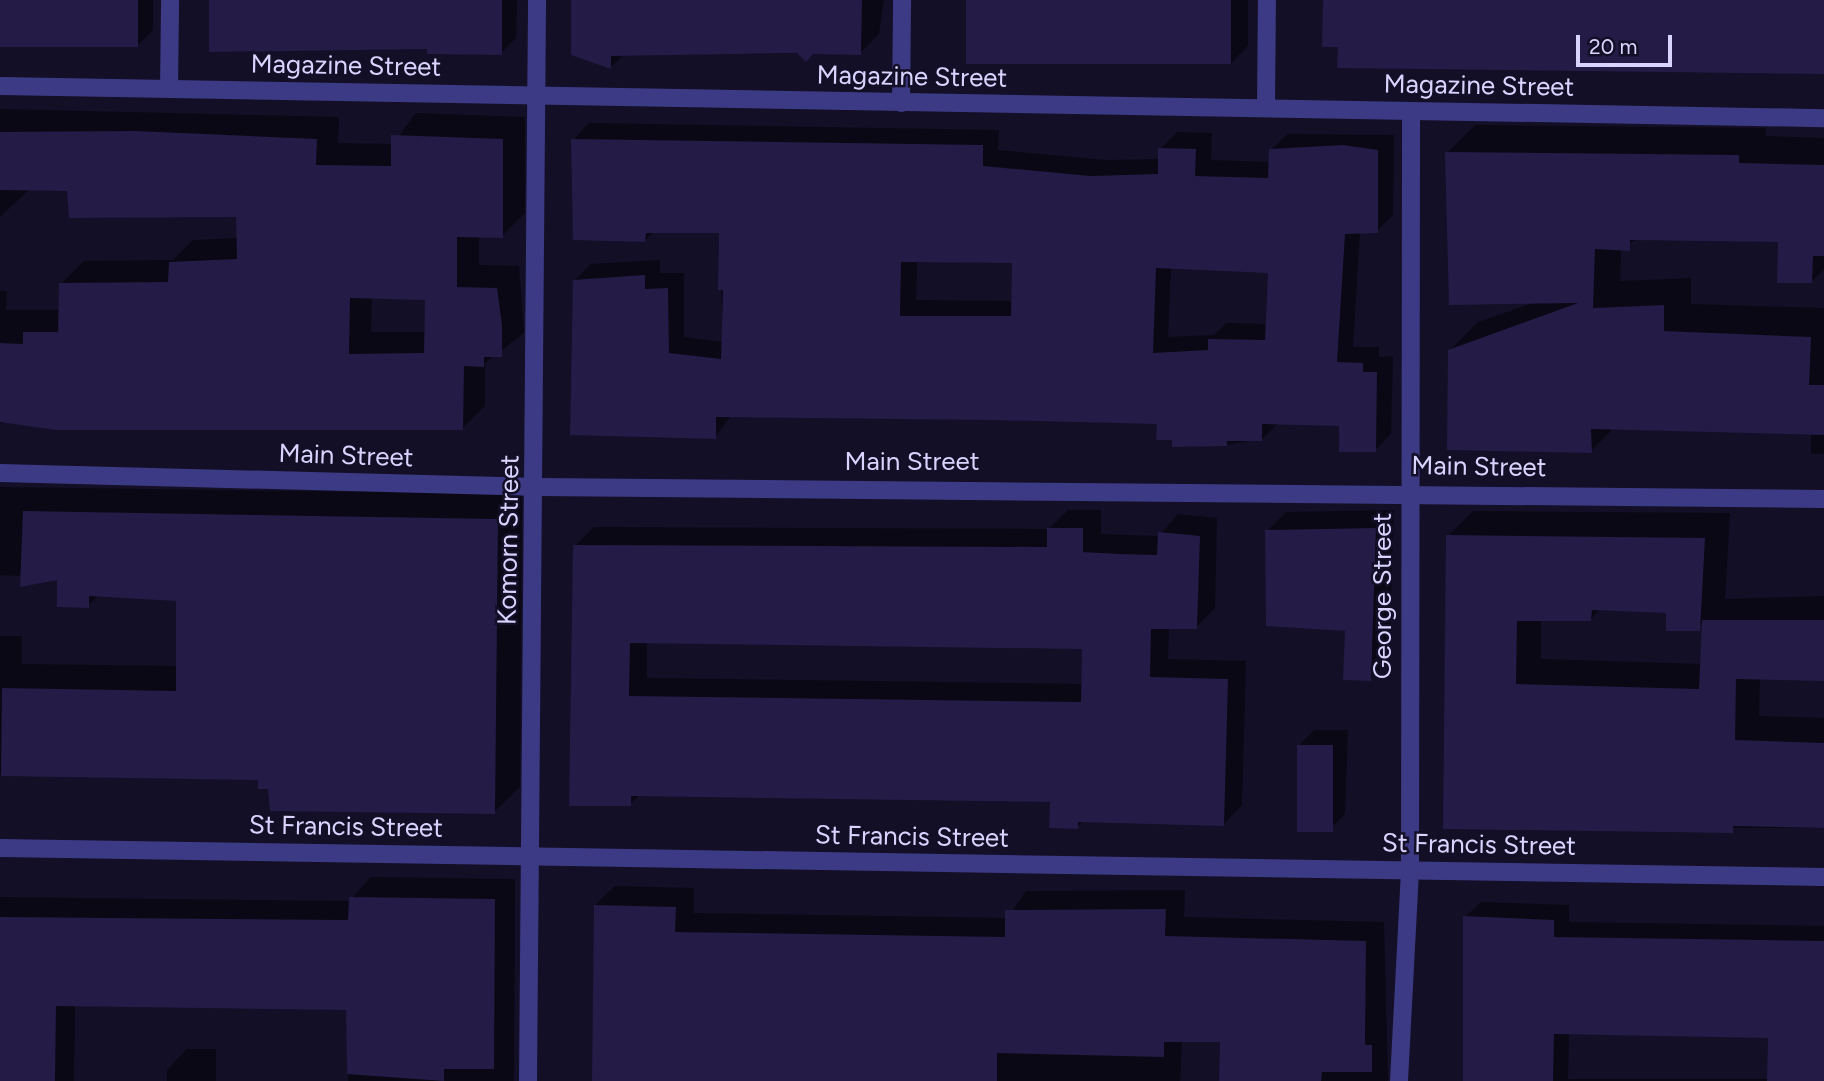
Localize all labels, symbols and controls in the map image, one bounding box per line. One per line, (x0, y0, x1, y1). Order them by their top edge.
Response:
scale bar (1579, 21, 1675, 65)
text: 20 m (1589, 34, 1637, 59)
street label: Magazine Street (250, 49, 442, 83)
street label: Magazine Street (816, 60, 1008, 94)
street label: Magazine Street (1383, 69, 1575, 103)
street label: Main Street (278, 438, 414, 474)
street label: Main Street (844, 446, 980, 478)
street label: Main Street (1411, 450, 1547, 484)
street label: Komorn Street (492, 455, 526, 625)
street label: George Street (1367, 513, 1399, 679)
street label: St Francis Street (249, 810, 443, 844)
street label: St Francis Street (815, 820, 1009, 854)
street label: St Francis Street (1382, 828, 1576, 862)

